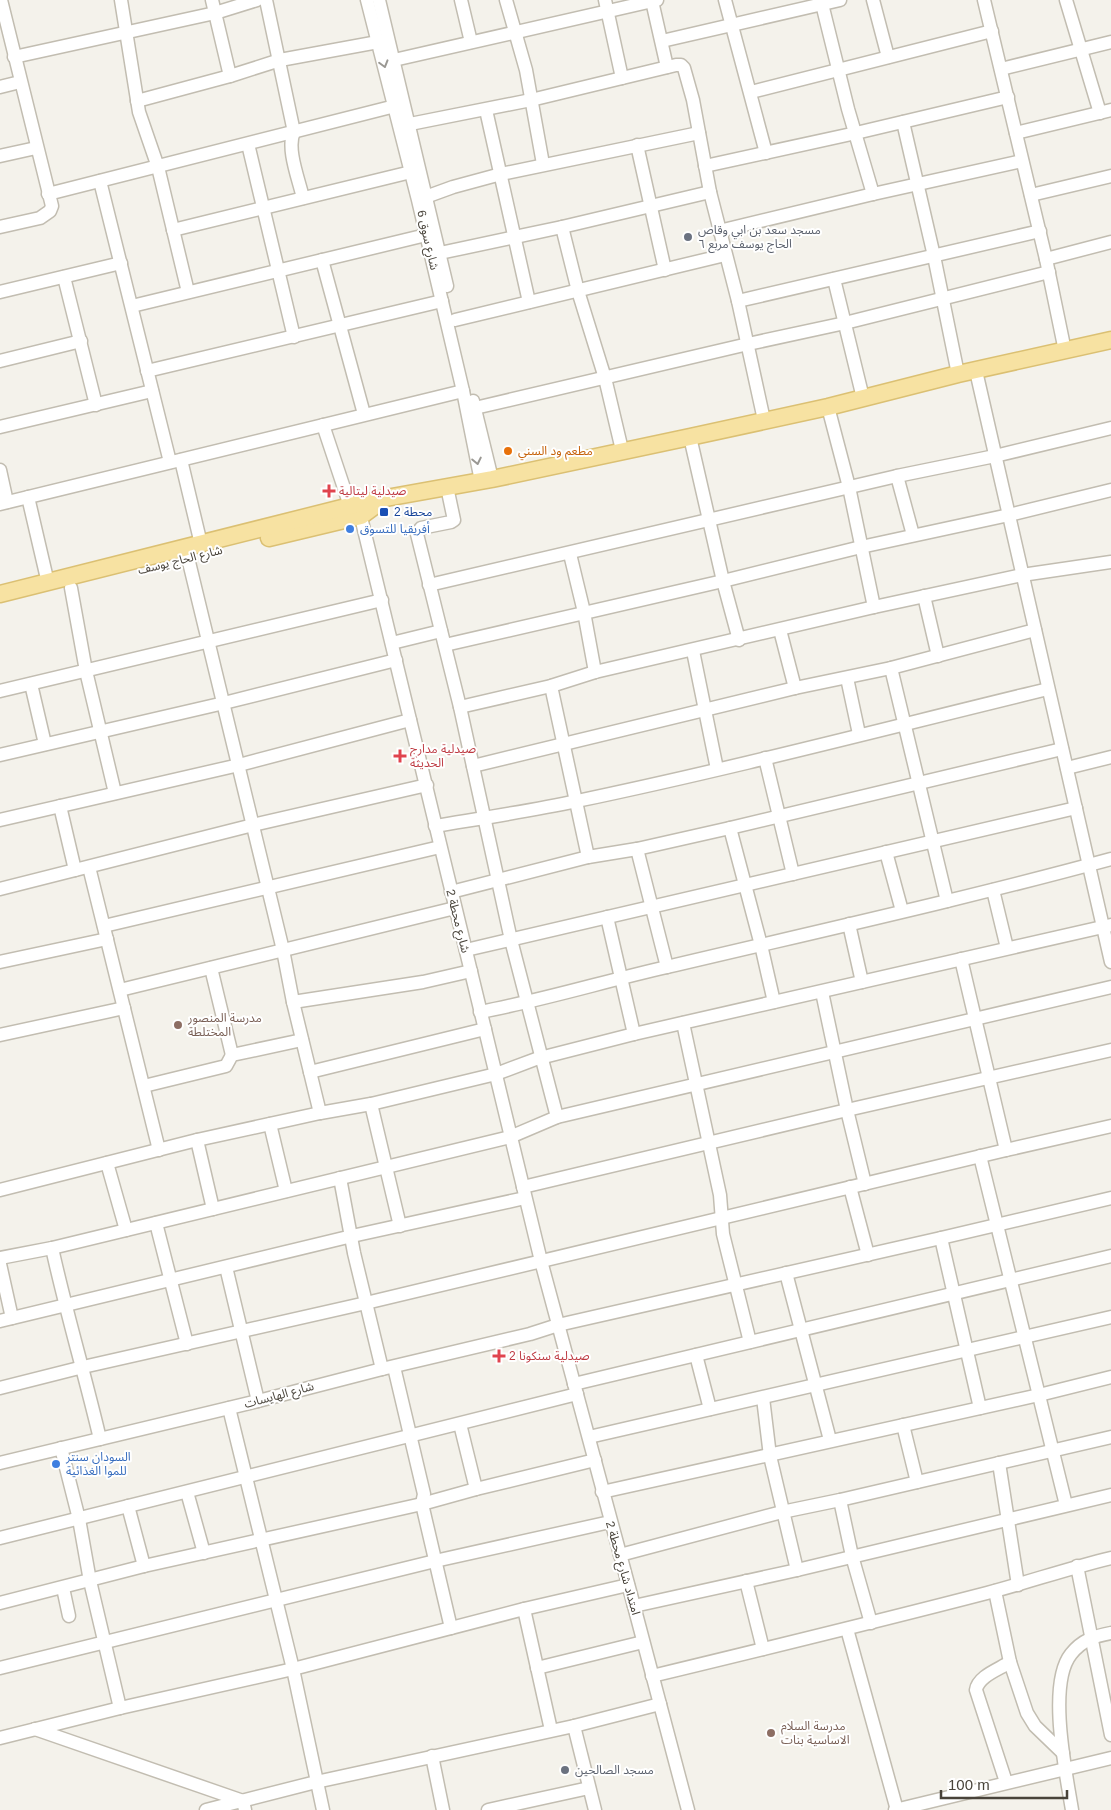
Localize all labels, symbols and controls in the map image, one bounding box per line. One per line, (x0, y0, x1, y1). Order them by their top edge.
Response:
one-way arrow (378, 60, 388, 68)
street label: شارع سوق 6 (412, 209, 442, 272)
place label: مسجد سعد بن ابي وقاص الحاج يوسف مربع ٦ (698, 223, 821, 253)
marker: مسجد سعد بن ابي وقاص الحاج يوسف مربع ٦ (682, 231, 694, 243)
place label: مطعم ود السني (518, 444, 593, 461)
marker: مطعم ود السني (502, 445, 514, 457)
one-way arrow (471, 456, 481, 465)
place label: صيدلية ليتالية (339, 484, 407, 498)
marker: صيدلية ليتالية (323, 485, 335, 497)
place label: محطة 2 (394, 505, 432, 519)
marker: محطة 2 (378, 506, 390, 518)
place label: أفريقيا للتسوق (360, 521, 430, 536)
marker: أفريقيا للتسوق (344, 523, 356, 535)
street label: شارع الحاج يوسف (136, 543, 224, 579)
place label: صيدلية مدارج الحديثة (410, 742, 476, 770)
marker: صيدلية مدارج الحديثة (394, 750, 406, 762)
street label: شارع محطة 2 (441, 888, 473, 955)
place label: مدرسة المنصور المختلطة (187, 1011, 262, 1039)
marker: مدرسة المنصور المختلطة (172, 1019, 184, 1031)
place label: صيدلية سنكونا 2 (509, 1349, 590, 1363)
marker: صيدلية سنكونا 2 (493, 1350, 505, 1362)
street label: شارع الهايسات (243, 1379, 316, 1413)
place label: السودان سنتر للموا الغذائية (65, 1450, 131, 1478)
marker: السودان سنتر للموا الغذائية (50, 1458, 62, 1470)
street label: امتداد شارع محطة 2 (601, 1519, 643, 1617)
place label: مدرسة السلام الاساسية بنات (781, 1719, 850, 1747)
marker: مدرسة السلام الاساسية بنات (765, 1727, 777, 1739)
place label: مسجد الصالحين (575, 1763, 654, 1777)
marker: مسجد الصالحين (559, 1764, 571, 1776)
scale bar (941, 1768, 1067, 1800)
text: 100 m (948, 1776, 990, 1793)

